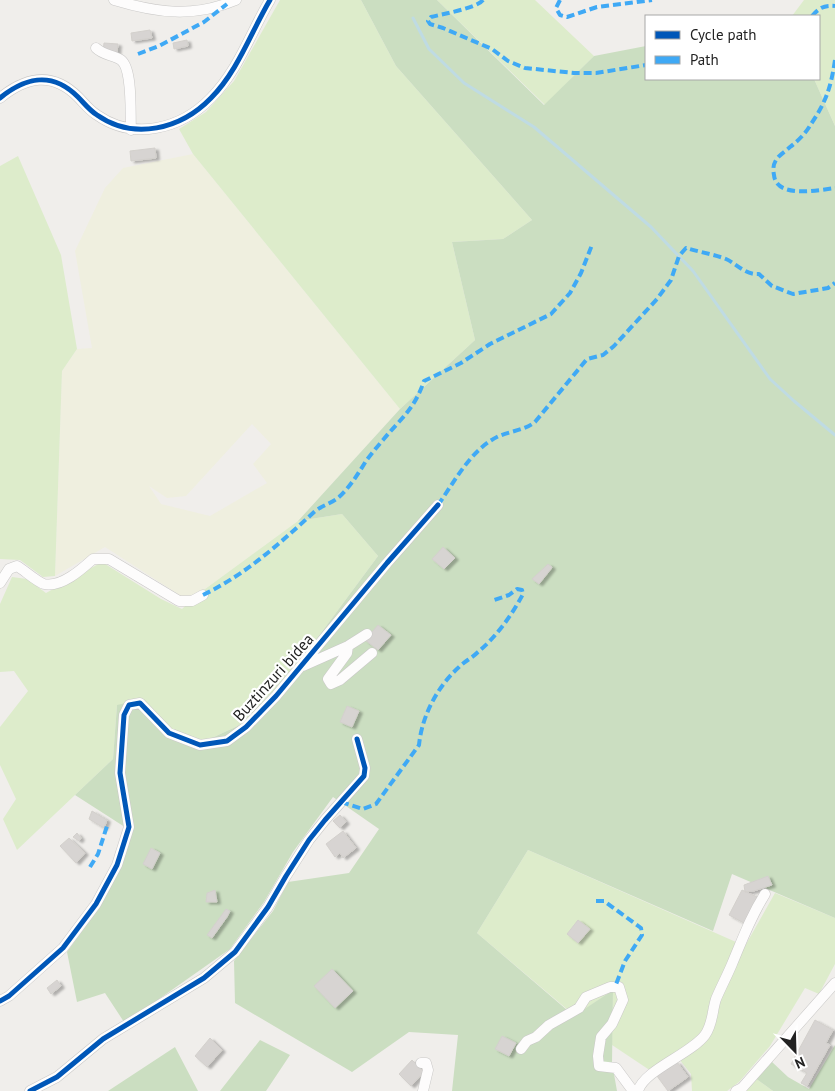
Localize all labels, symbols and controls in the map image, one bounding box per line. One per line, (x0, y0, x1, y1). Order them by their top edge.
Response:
legend (645, 15, 820, 80)
text: Cycle path (690, 25, 756, 44)
text: Path (690, 50, 719, 69)
street label: Buztinzuri bidea (228, 629, 318, 725)
north arrow (770, 1026, 820, 1076)
text: N (792, 1053, 808, 1073)

